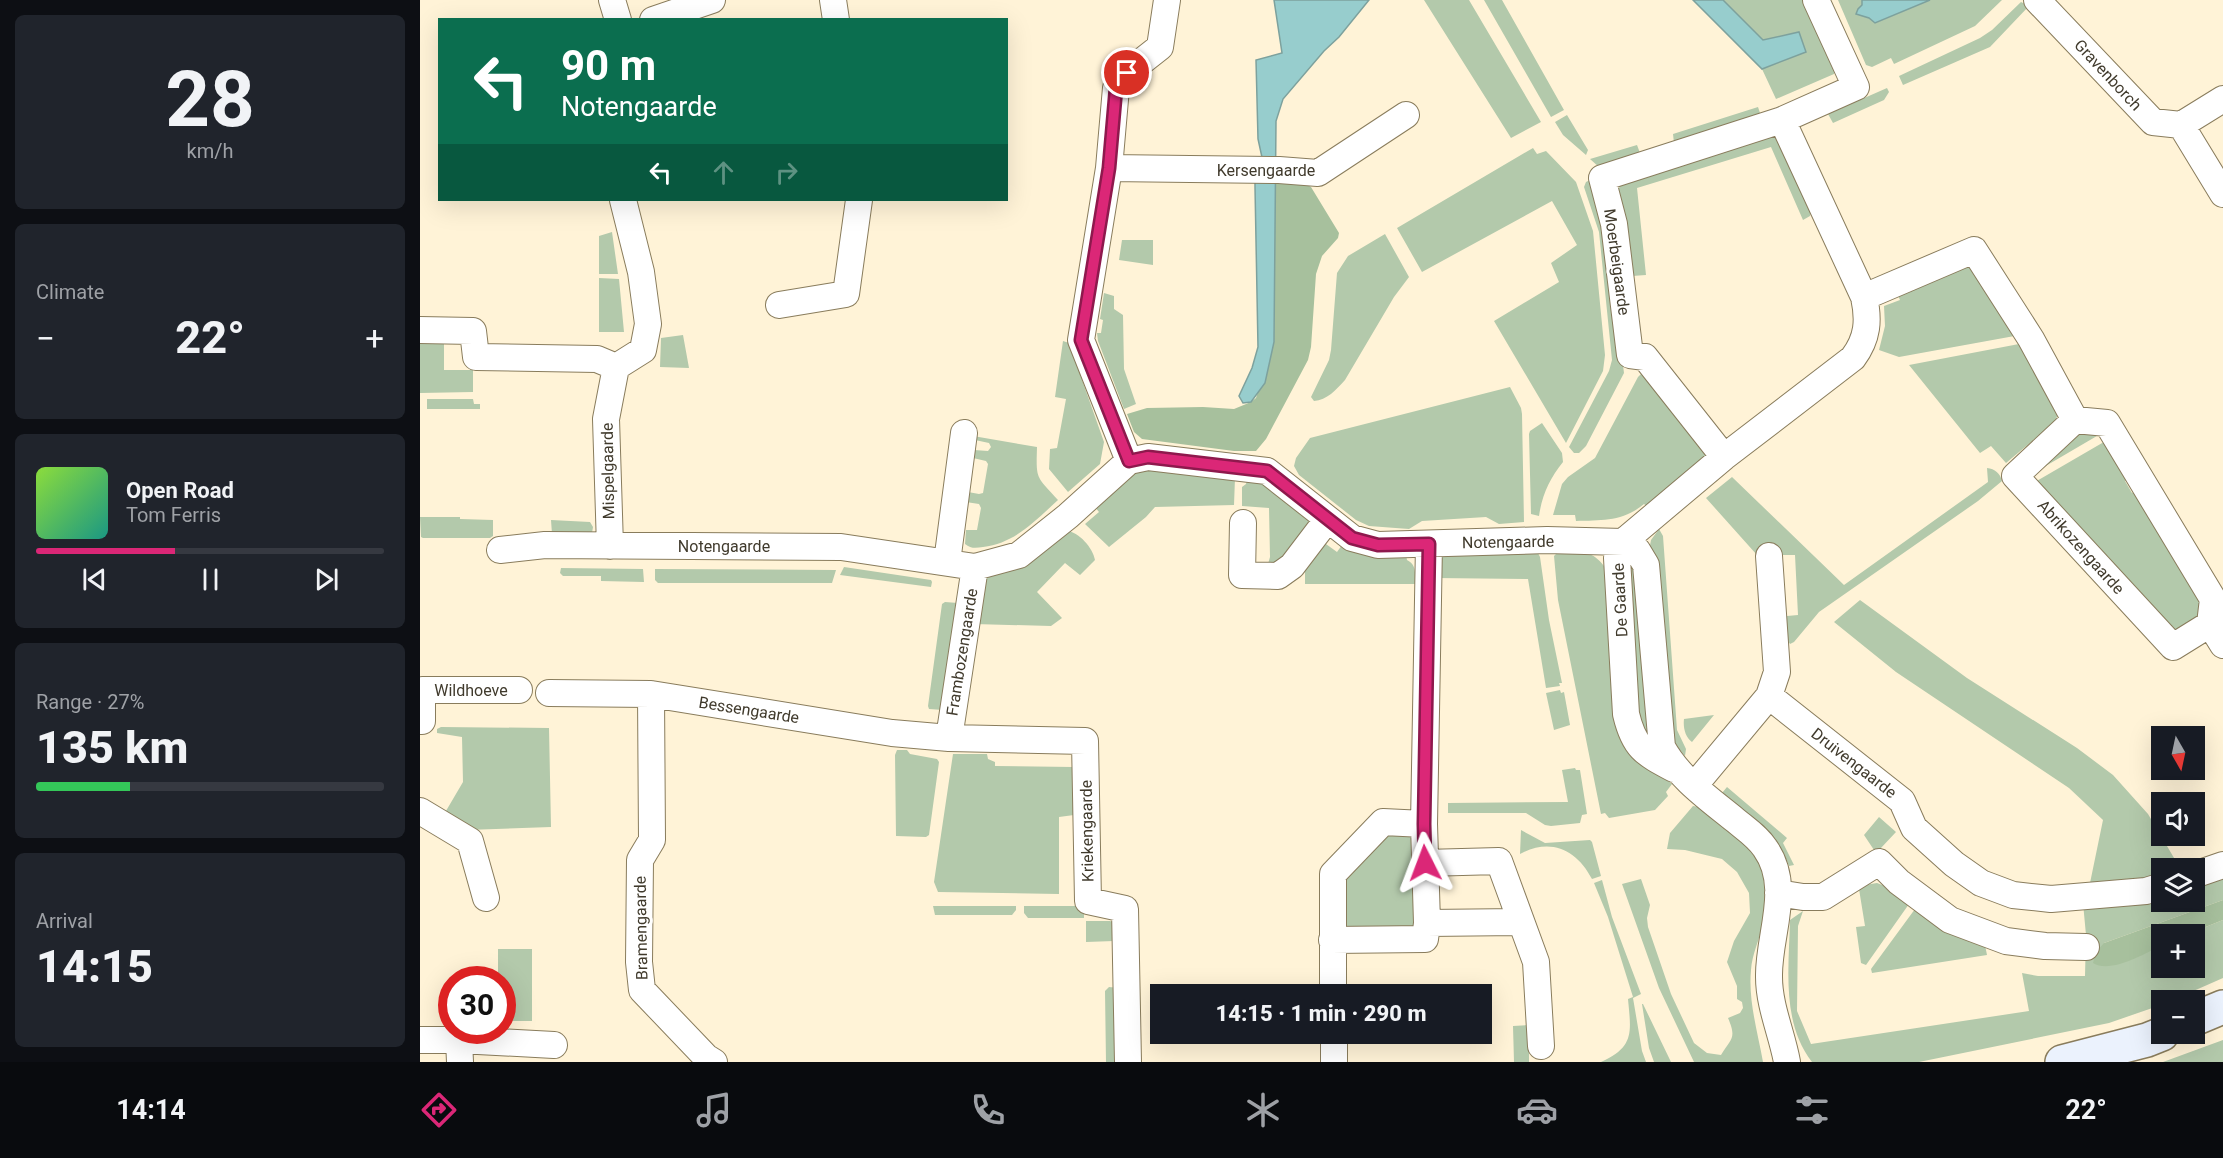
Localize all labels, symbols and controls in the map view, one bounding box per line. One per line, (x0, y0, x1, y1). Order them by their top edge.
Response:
street label: Gravenborch (2070, 36, 2146, 114)
text: 90 m (561, 41, 656, 90)
icon: left (462, 42, 540, 120)
pin (1101, 47, 1152, 98)
text: 28 (165, 54, 255, 145)
icon: arrive (1110, 56, 1143, 89)
text: Notengaarde (561, 91, 717, 123)
text: km/h (187, 139, 233, 163)
icon: left (644, 156, 677, 189)
icon: ahead (707, 156, 740, 189)
icon: right (770, 156, 803, 189)
street label: Kersengaarde (1217, 161, 1315, 180)
street label: Moerbeigaarde (1600, 207, 1634, 317)
text: Climate (36, 280, 104, 304)
text: 22° (175, 311, 245, 364)
text: − (36, 319, 55, 358)
text: + (365, 319, 384, 358)
street label: Mispelgaarde (598, 423, 618, 519)
text: Open Road (126, 478, 234, 503)
street label: Abrikozengaarde (2034, 496, 2128, 598)
text: Tom Ferris (126, 503, 221, 527)
street label: Notengaarde (1462, 532, 1554, 552)
street label: Notengaarde (678, 537, 770, 556)
icon: previous (78, 563, 111, 596)
icon: pause (194, 563, 227, 596)
icon: next (310, 563, 343, 596)
street label: De Gaarde (1609, 563, 1631, 637)
street label: Frambozengaarde (943, 587, 981, 717)
street label: Wildhoeve (434, 681, 508, 700)
text: Range · 27% (36, 690, 144, 714)
street label: Bessengaarde (697, 693, 801, 727)
text: 135 km (36, 721, 188, 774)
street label: Druivengaarde (1808, 724, 1900, 802)
north arrow (2151, 726, 2205, 780)
map controls (2151, 726, 2205, 1044)
street label: Kriekengaarde (1077, 780, 1097, 882)
button: sound (2151, 792, 2205, 846)
position arrow (1393, 831, 1457, 895)
button: layers (2151, 858, 2205, 912)
street label: Bramengaarde (631, 876, 651, 980)
text: Arrival (36, 909, 93, 933)
button: + (2151, 924, 2205, 978)
text: 14:15 (36, 940, 153, 993)
speed limit sign: 30 (438, 966, 516, 1044)
button: − (2151, 990, 2205, 1044)
text: 14:15 · 1 min · 290 m (1216, 1001, 1426, 1026)
icon: directions (418, 1089, 460, 1131)
icon: music (693, 1089, 735, 1131)
icon: phone (967, 1089, 1009, 1131)
icon: climate (1242, 1089, 1284, 1131)
icon: car (1516, 1089, 1558, 1131)
icon: filters (1791, 1089, 1833, 1131)
text: 14:14 (116, 1094, 186, 1126)
text: 22° (2065, 1094, 2107, 1126)

